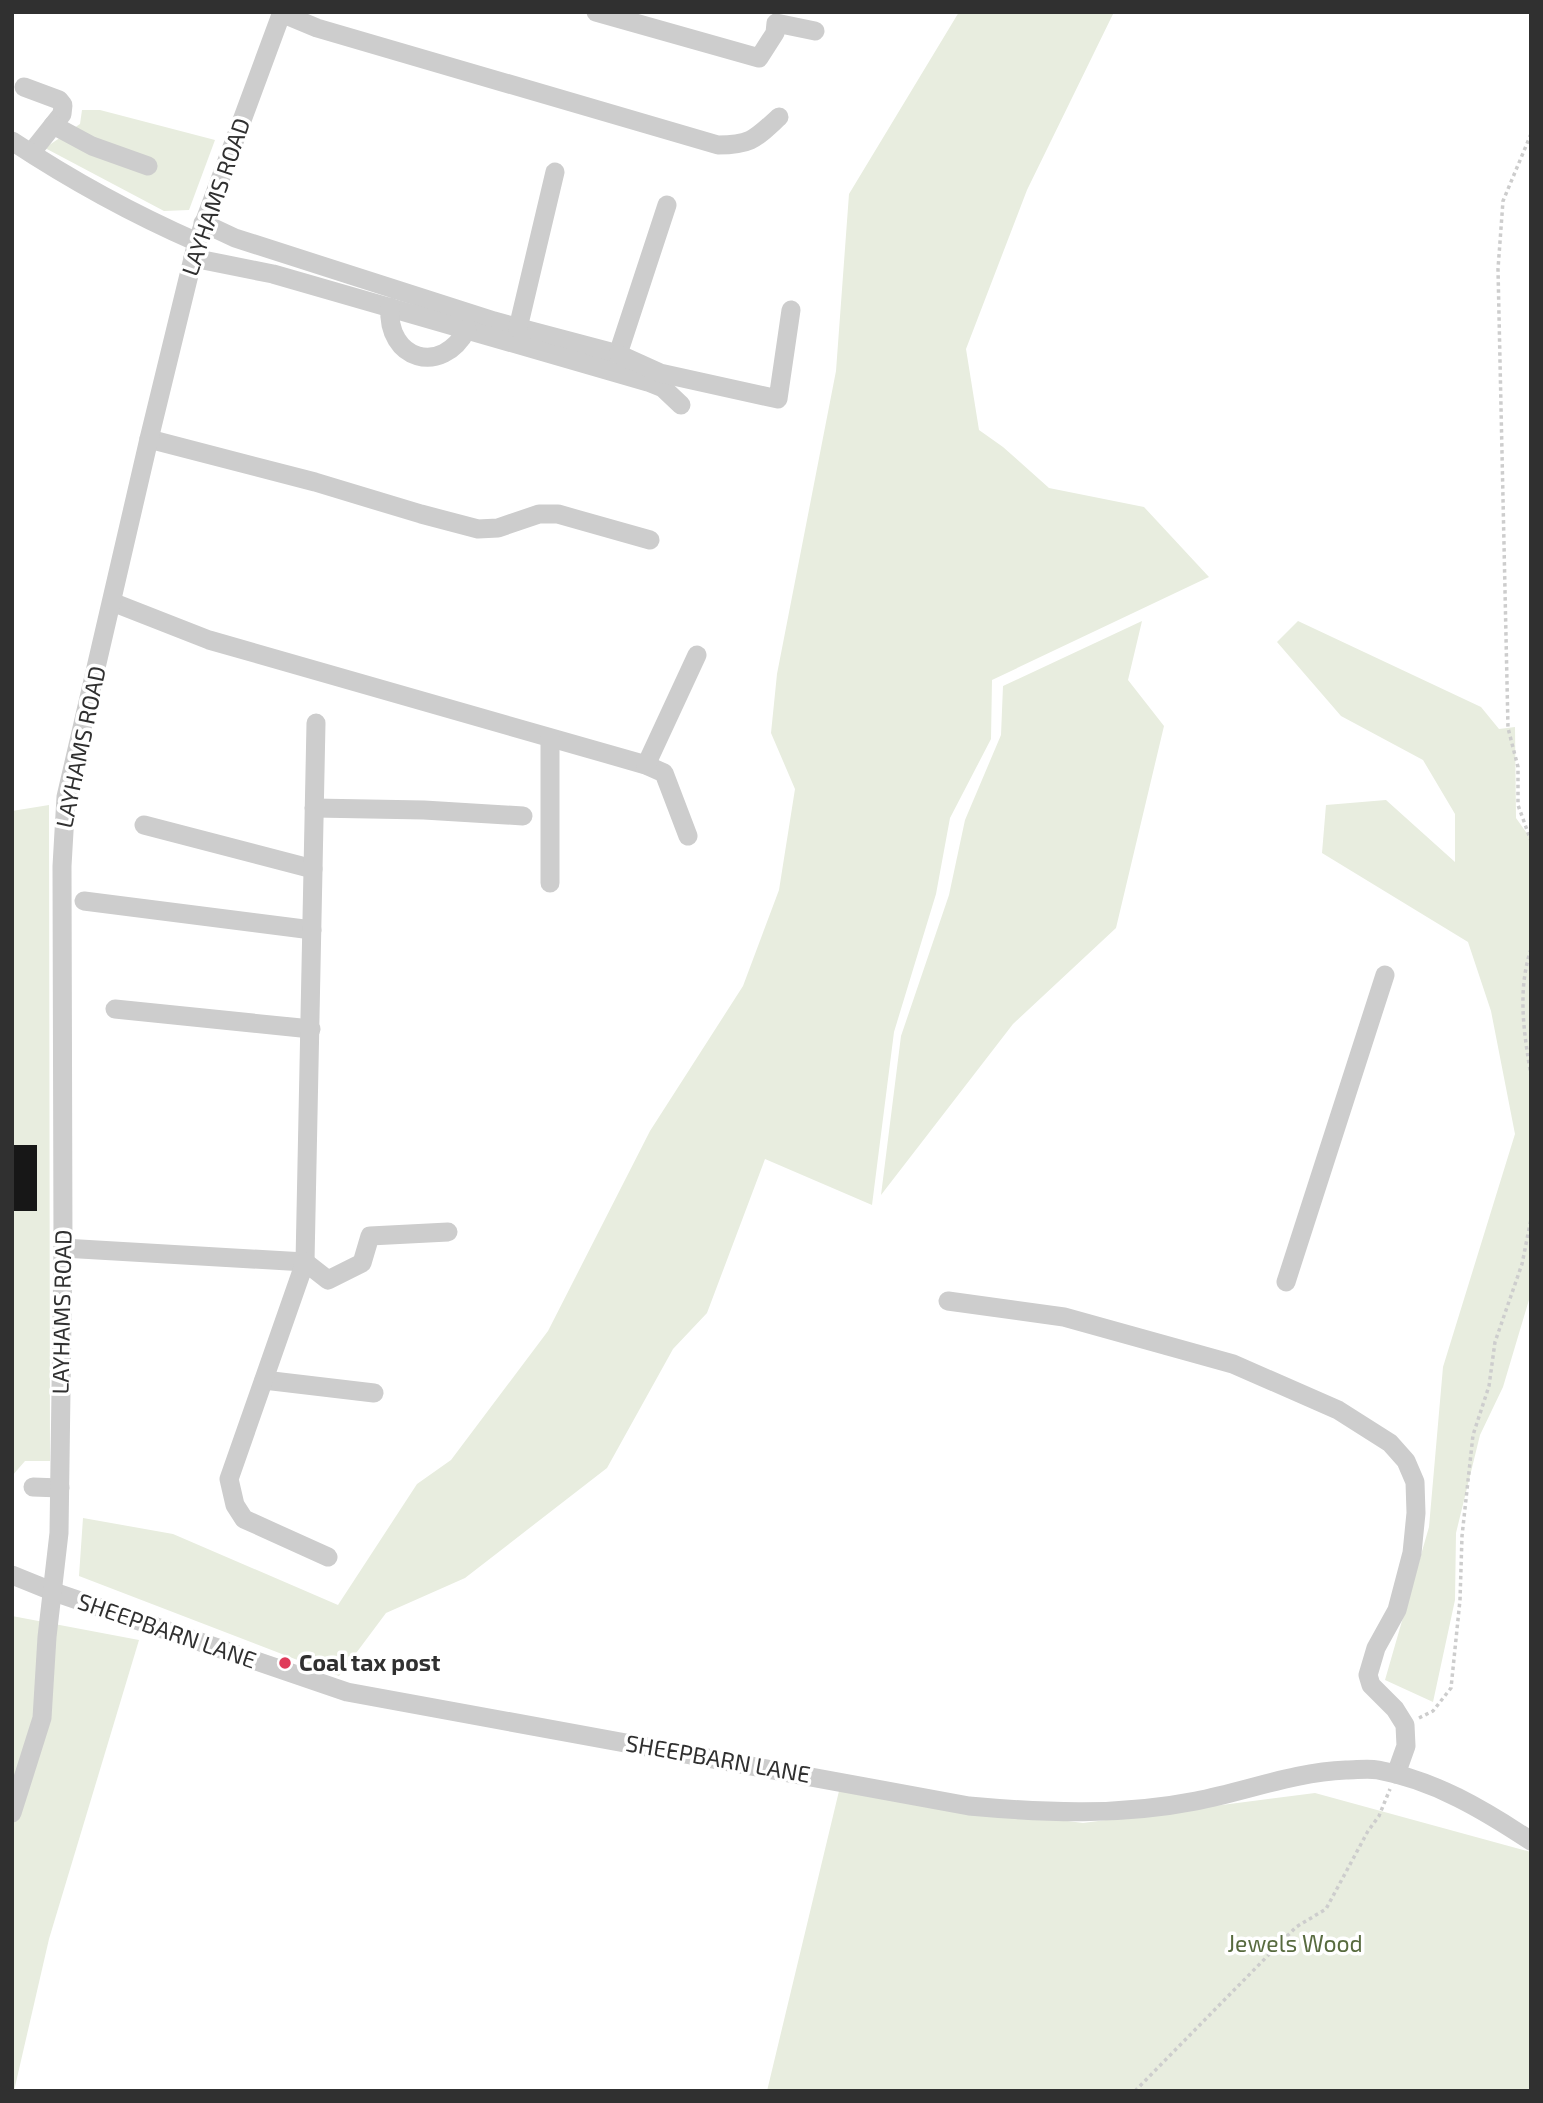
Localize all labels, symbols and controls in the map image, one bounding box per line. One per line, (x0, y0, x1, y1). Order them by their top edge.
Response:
street label: LAYHAMS ROAD (175, 114, 255, 279)
street label: LAYHAMS ROAD (49, 663, 111, 830)
street label: LAYHAMS ROAD (46, 1229, 76, 1395)
street label: SHEEPBARN LANE (74, 1586, 260, 1674)
place label: Coal tax post (299, 1648, 440, 1676)
marker: Coal tax post (277, 1655, 293, 1671)
street label: SHEEPBARN LANE (624, 1728, 813, 1788)
park label: Jewels Wood (1227, 1929, 1363, 1957)

